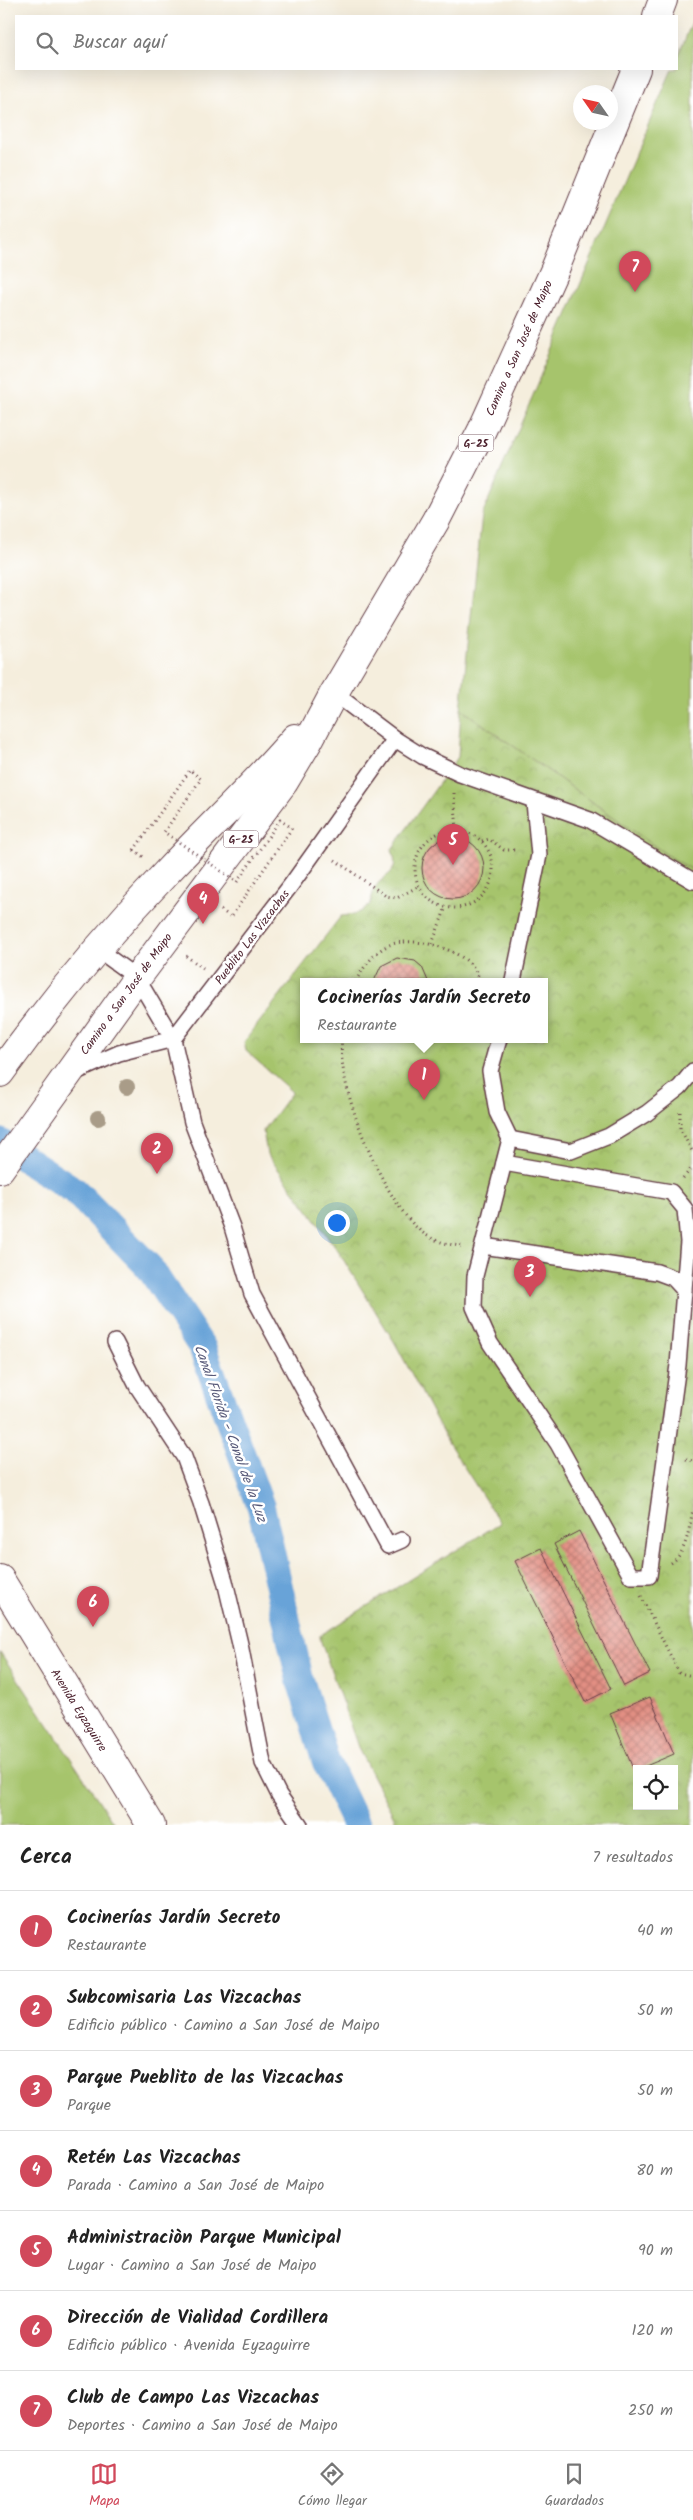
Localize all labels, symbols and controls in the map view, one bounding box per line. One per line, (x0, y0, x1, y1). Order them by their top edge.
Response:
search box (15, 15, 678, 70)
text: Buscar aquí (73, 28, 165, 58)
icon: search (33, 29, 61, 57)
north arrow (573, 85, 618, 130)
pin: 7 (619, 251, 651, 292)
street label: Camino a San José de Maipo (481, 277, 558, 419)
road number: G-25 (458, 434, 494, 452)
pin: 5 (437, 824, 469, 865)
road number: G-25 (224, 831, 258, 848)
pin: 4 (187, 883, 219, 924)
street label: Pueblito Las Vizcachas (210, 886, 295, 989)
street label: Camino a San José de Maipo (75, 929, 177, 1059)
popup (300, 978, 548, 1043)
text: Cocinerías Jardín Secreto (317, 983, 531, 1013)
text: Restaurante (317, 1013, 397, 1038)
pin: 1 (408, 1059, 440, 1100)
pin: 2 (141, 1133, 173, 1174)
your location (324, 1210, 350, 1236)
pin: 3 (514, 1256, 546, 1297)
water label: Canal Florida - Canal de la Luz (188, 1342, 273, 1527)
pin: 6 (77, 1586, 109, 1627)
street label: Avenida Eyzaguirre (45, 1665, 112, 1756)
map controls (633, 1765, 678, 1810)
button: locate (633, 1765, 678, 1810)
text: Cerca (20, 1841, 72, 1874)
text: 7 resultados (593, 1845, 673, 1870)
text: Cocinerías Jardín Secreto (67, 1903, 280, 1933)
text: 1 (34, 1918, 38, 1943)
text: 40 m (637, 1918, 673, 1943)
text: Restaurante (67, 1933, 146, 1958)
text: Subcomisaria Las Vizcachas (67, 1983, 301, 2013)
text: 2 (31, 1998, 41, 2023)
text: 50 m (637, 1998, 673, 2023)
text: Edificio público · Camino a San José de Maipo (67, 2013, 380, 2038)
text: Parque Pueblito de las Vizcachas (67, 2063, 343, 2093)
text: 3 (32, 2078, 40, 2103)
text: 50 m (637, 2078, 673, 2103)
text: Parque (67, 2093, 111, 2118)
text: Retén Las Vizcachas (67, 2143, 241, 2173)
text: 4 (32, 2158, 40, 2183)
text: 80 m (636, 2158, 673, 2183)
text: Parada · Camino a San José de Maipo (67, 2173, 324, 2198)
text: Administraciòn Parque Municipal (67, 2223, 341, 2253)
text: 5 (32, 2238, 40, 2263)
text: 90 m (638, 2238, 673, 2263)
text: Lugar · Camino a San José de Maipo (67, 2253, 317, 2278)
text: Dirección de Vialidad Cordillera (67, 2303, 328, 2333)
text: 6 (32, 2318, 40, 2343)
text: 120 m (632, 2318, 673, 2343)
text: Edificio público · Avenida Eyzaguirre (67, 2333, 310, 2358)
text: Club de Campo Las Vizcachas (67, 2383, 319, 2413)
text: 7 (32, 2398, 40, 2423)
text: 250 m (628, 2398, 673, 2423)
text: Deportes · Camino a San José de Maipo (67, 2413, 338, 2438)
tab: Mapa (89, 2460, 120, 2512)
tab: Cómo llegar (298, 2460, 367, 2512)
tab: Guardados (545, 2460, 604, 2512)

